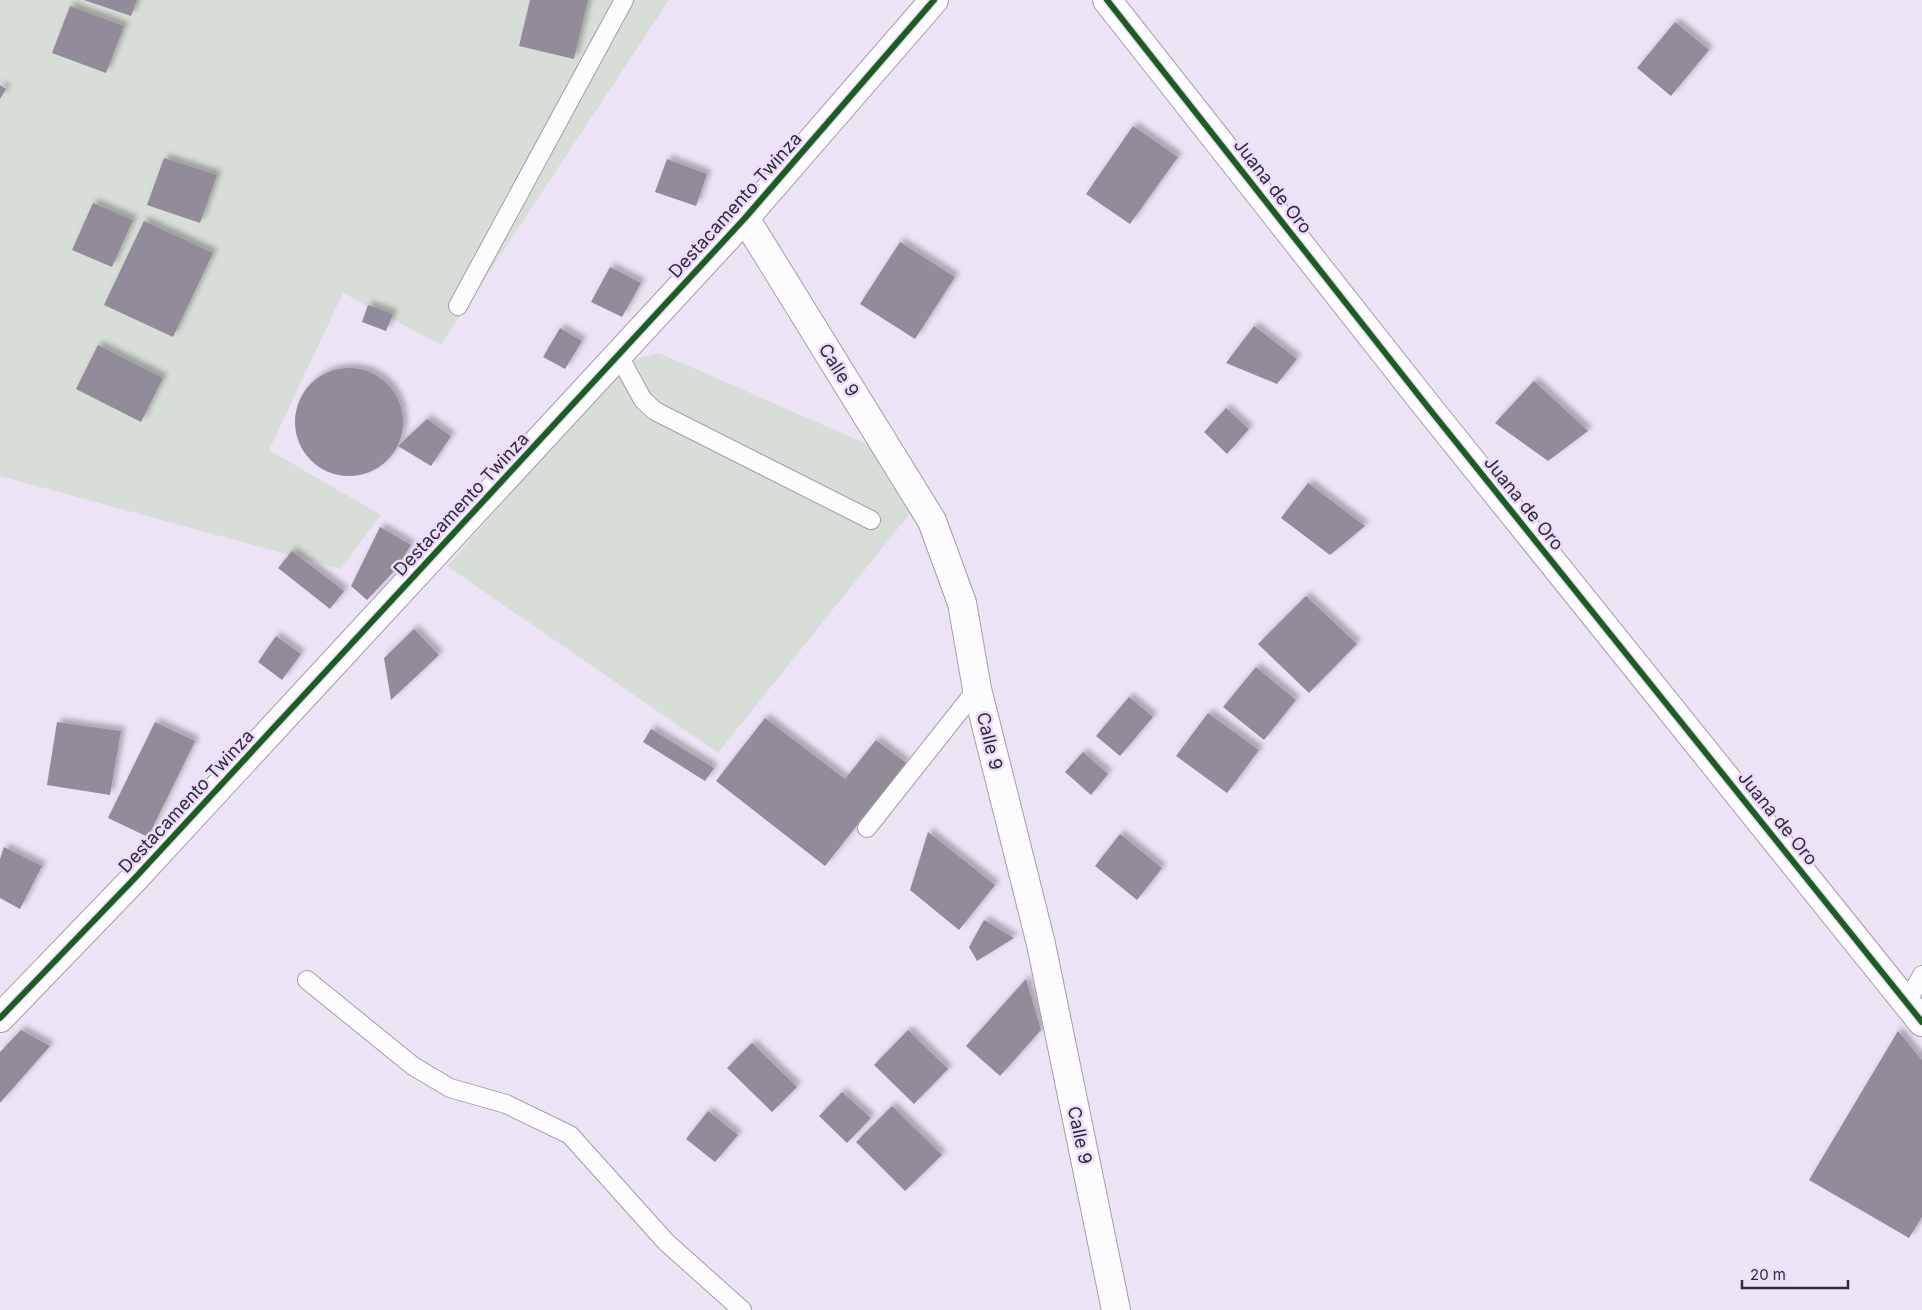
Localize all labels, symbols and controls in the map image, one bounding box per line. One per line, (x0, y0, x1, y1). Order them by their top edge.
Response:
street label: Destacamento Twinza (664, 128, 806, 282)
street label: Juana de Oro (1229, 134, 1317, 238)
street label: Calle 9 (815, 340, 863, 400)
street label: Destacamento Twinza (389, 428, 533, 580)
street label: Juana de Oro (1480, 452, 1568, 554)
street label: Calle 9 (973, 710, 1007, 772)
street label: Destacamento Twinza (114, 725, 258, 877)
street label: Juana de Oro (1734, 767, 1822, 869)
street label: Calle 9 (1064, 1104, 1096, 1166)
scale bar (1742, 1258, 1848, 1290)
text: 20 m (1750, 1265, 1786, 1284)

